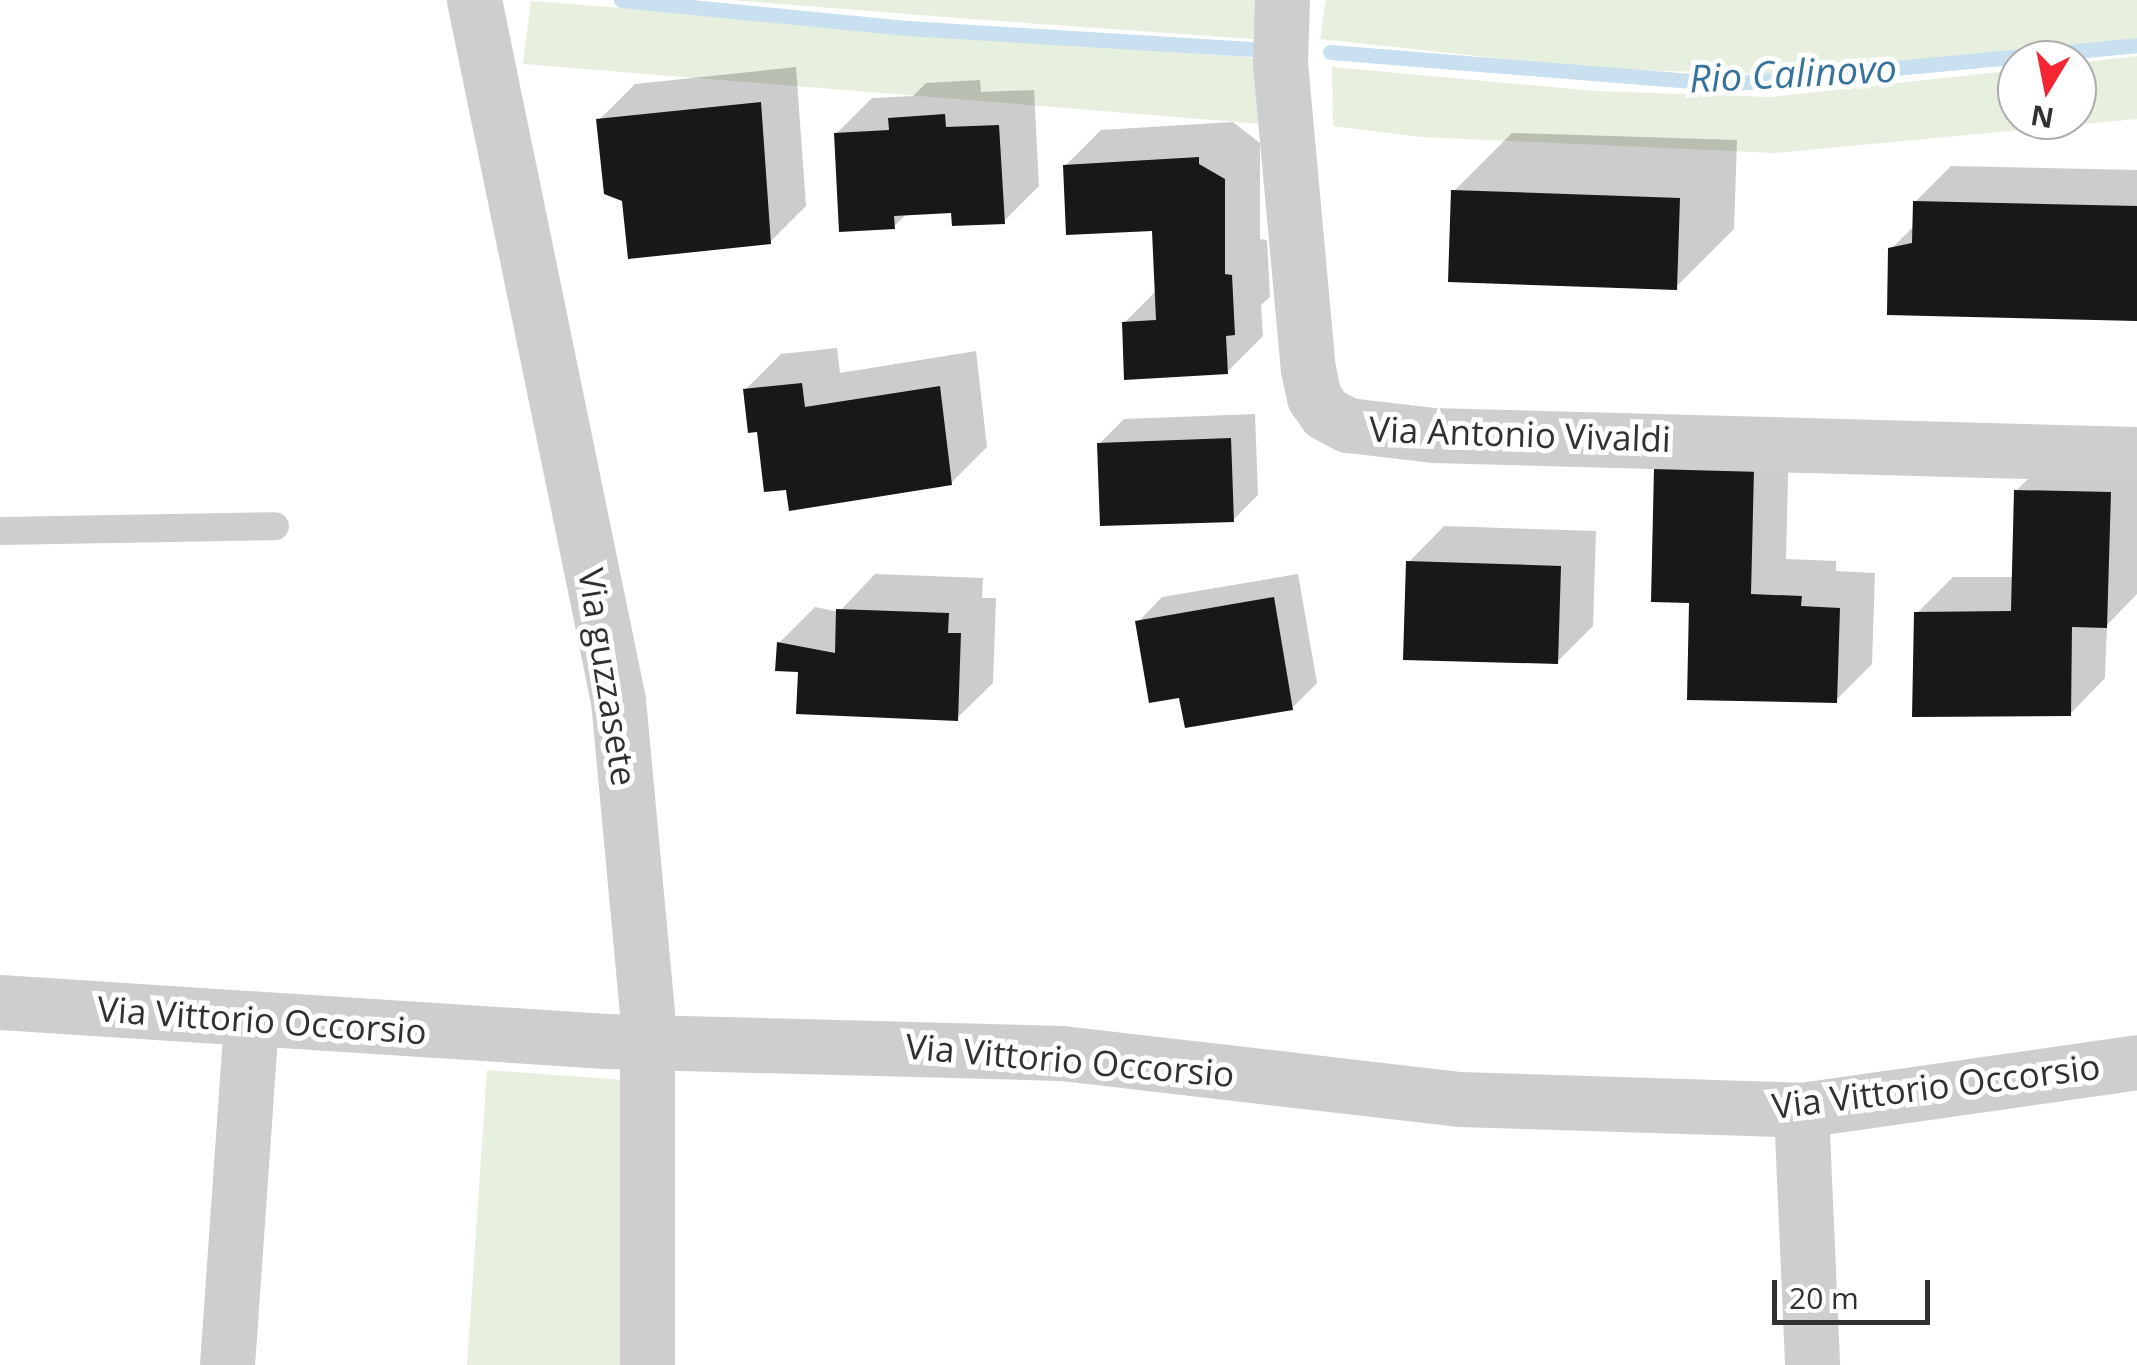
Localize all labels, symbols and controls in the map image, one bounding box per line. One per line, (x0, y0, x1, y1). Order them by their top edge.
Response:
north arrow (1997, 40, 2097, 140)
water label: Rio Calinovo (1688, 45, 1898, 101)
text: N (2028, 97, 2057, 138)
street label: Via Antonio Vivaldi (1369, 408, 1671, 460)
street label: Via guzzasete (570, 565, 646, 789)
street label: Via Vittorio Occorsio (96, 988, 428, 1052)
street label: Via Vittorio Occorsio (904, 1025, 1236, 1095)
street label: Via Vittorio Occorsio (1770, 1045, 2102, 1127)
scale bar (1777, 1260, 1934, 1322)
text: 20 m (1789, 1277, 1859, 1318)

